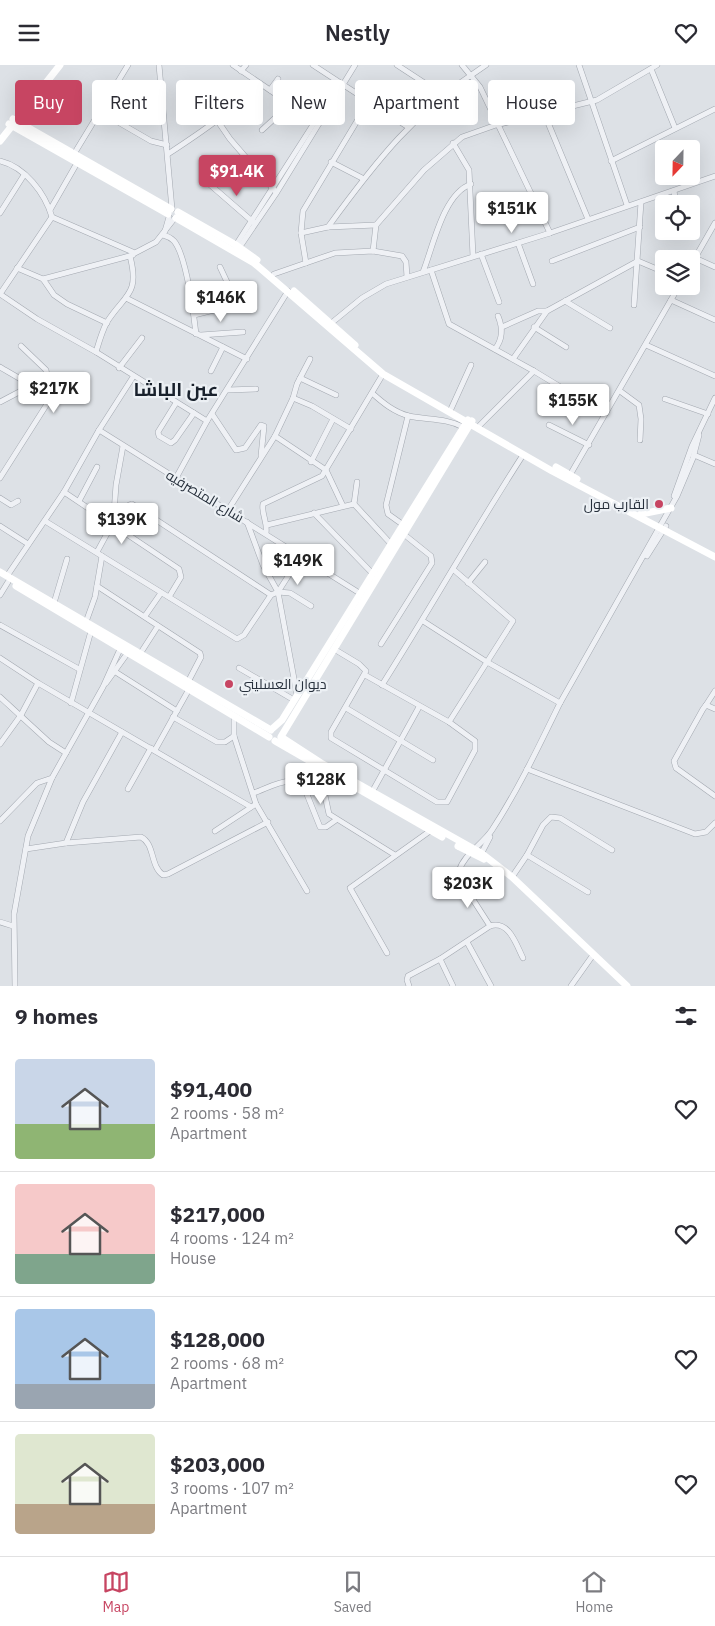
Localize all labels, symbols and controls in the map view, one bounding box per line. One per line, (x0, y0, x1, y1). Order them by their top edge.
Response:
text: Nestly (325, 18, 390, 47)
icon: menu (15, 19, 43, 47)
icon: heart (672, 19, 700, 47)
chip: Buy (15, 80, 82, 125)
chip: Rent (92, 80, 166, 125)
chip: Filters (176, 80, 263, 125)
chip: New (273, 80, 345, 125)
chip: Apartment (355, 80, 478, 125)
chip: House (488, 80, 575, 125)
north arrow (655, 140, 700, 185)
map controls (655, 140, 700, 295)
pin: $91.4K (196, 155, 278, 197)
text: $91.4K (210, 161, 264, 181)
pin: $151K (477, 191, 547, 234)
button: locate (655, 195, 700, 240)
text: $151K (487, 198, 537, 218)
button: layers (655, 250, 700, 295)
pin: $146K (186, 281, 256, 323)
text: $146K (196, 287, 246, 307)
pin: $217K (19, 371, 89, 414)
district label: عين الباشا (134, 377, 218, 401)
text: $217K (29, 378, 79, 398)
pin: $155K (538, 383, 608, 426)
text: $155K (548, 390, 598, 410)
street label: شارع المتصرفيه (163, 466, 247, 526)
place label: القارب مول (584, 495, 649, 513)
marker: القارب مول (653, 498, 665, 510)
pin: $139K (87, 503, 157, 545)
text: $139K (97, 509, 147, 529)
pin: $149K (263, 543, 333, 586)
text: $149K (273, 550, 323, 570)
place label: ديوان العسليني (239, 675, 327, 696)
marker: ديوان العسليني (223, 678, 235, 690)
pin: $128K (286, 763, 356, 805)
text: $128K (296, 769, 346, 789)
pin: $203K (433, 867, 503, 909)
text: $203K (443, 873, 493, 893)
text: 9 homes (15, 1002, 98, 1030)
icon: filters (672, 1002, 700, 1030)
text: $91,400 (170, 1075, 252, 1103)
icon: home (55, 1079, 115, 1139)
icon: heart (672, 1095, 700, 1123)
text: 2 rooms · 58 m² (170, 1103, 284, 1123)
text: Apartment (170, 1123, 247, 1143)
text: $217,000 (170, 1200, 265, 1228)
icon: home (55, 1204, 115, 1264)
icon: heart (672, 1220, 700, 1248)
text: 4 rooms · 124 m² (170, 1228, 294, 1248)
text: House (170, 1248, 216, 1268)
text: $128,000 (170, 1325, 265, 1353)
icon: home (55, 1329, 115, 1389)
icon: heart (672, 1345, 700, 1373)
text: 2 rooms · 68 m² (170, 1353, 284, 1373)
text: Apartment (170, 1373, 247, 1393)
text: $203,000 (170, 1450, 265, 1478)
icon: home (55, 1454, 115, 1514)
icon: heart (672, 1470, 700, 1498)
text: 3 rooms · 107 m² (170, 1478, 294, 1498)
text: Apartment (170, 1498, 247, 1518)
tab: Map (102, 1568, 130, 1616)
tab: Saved (334, 1568, 372, 1616)
tab: Home (575, 1568, 613, 1616)

